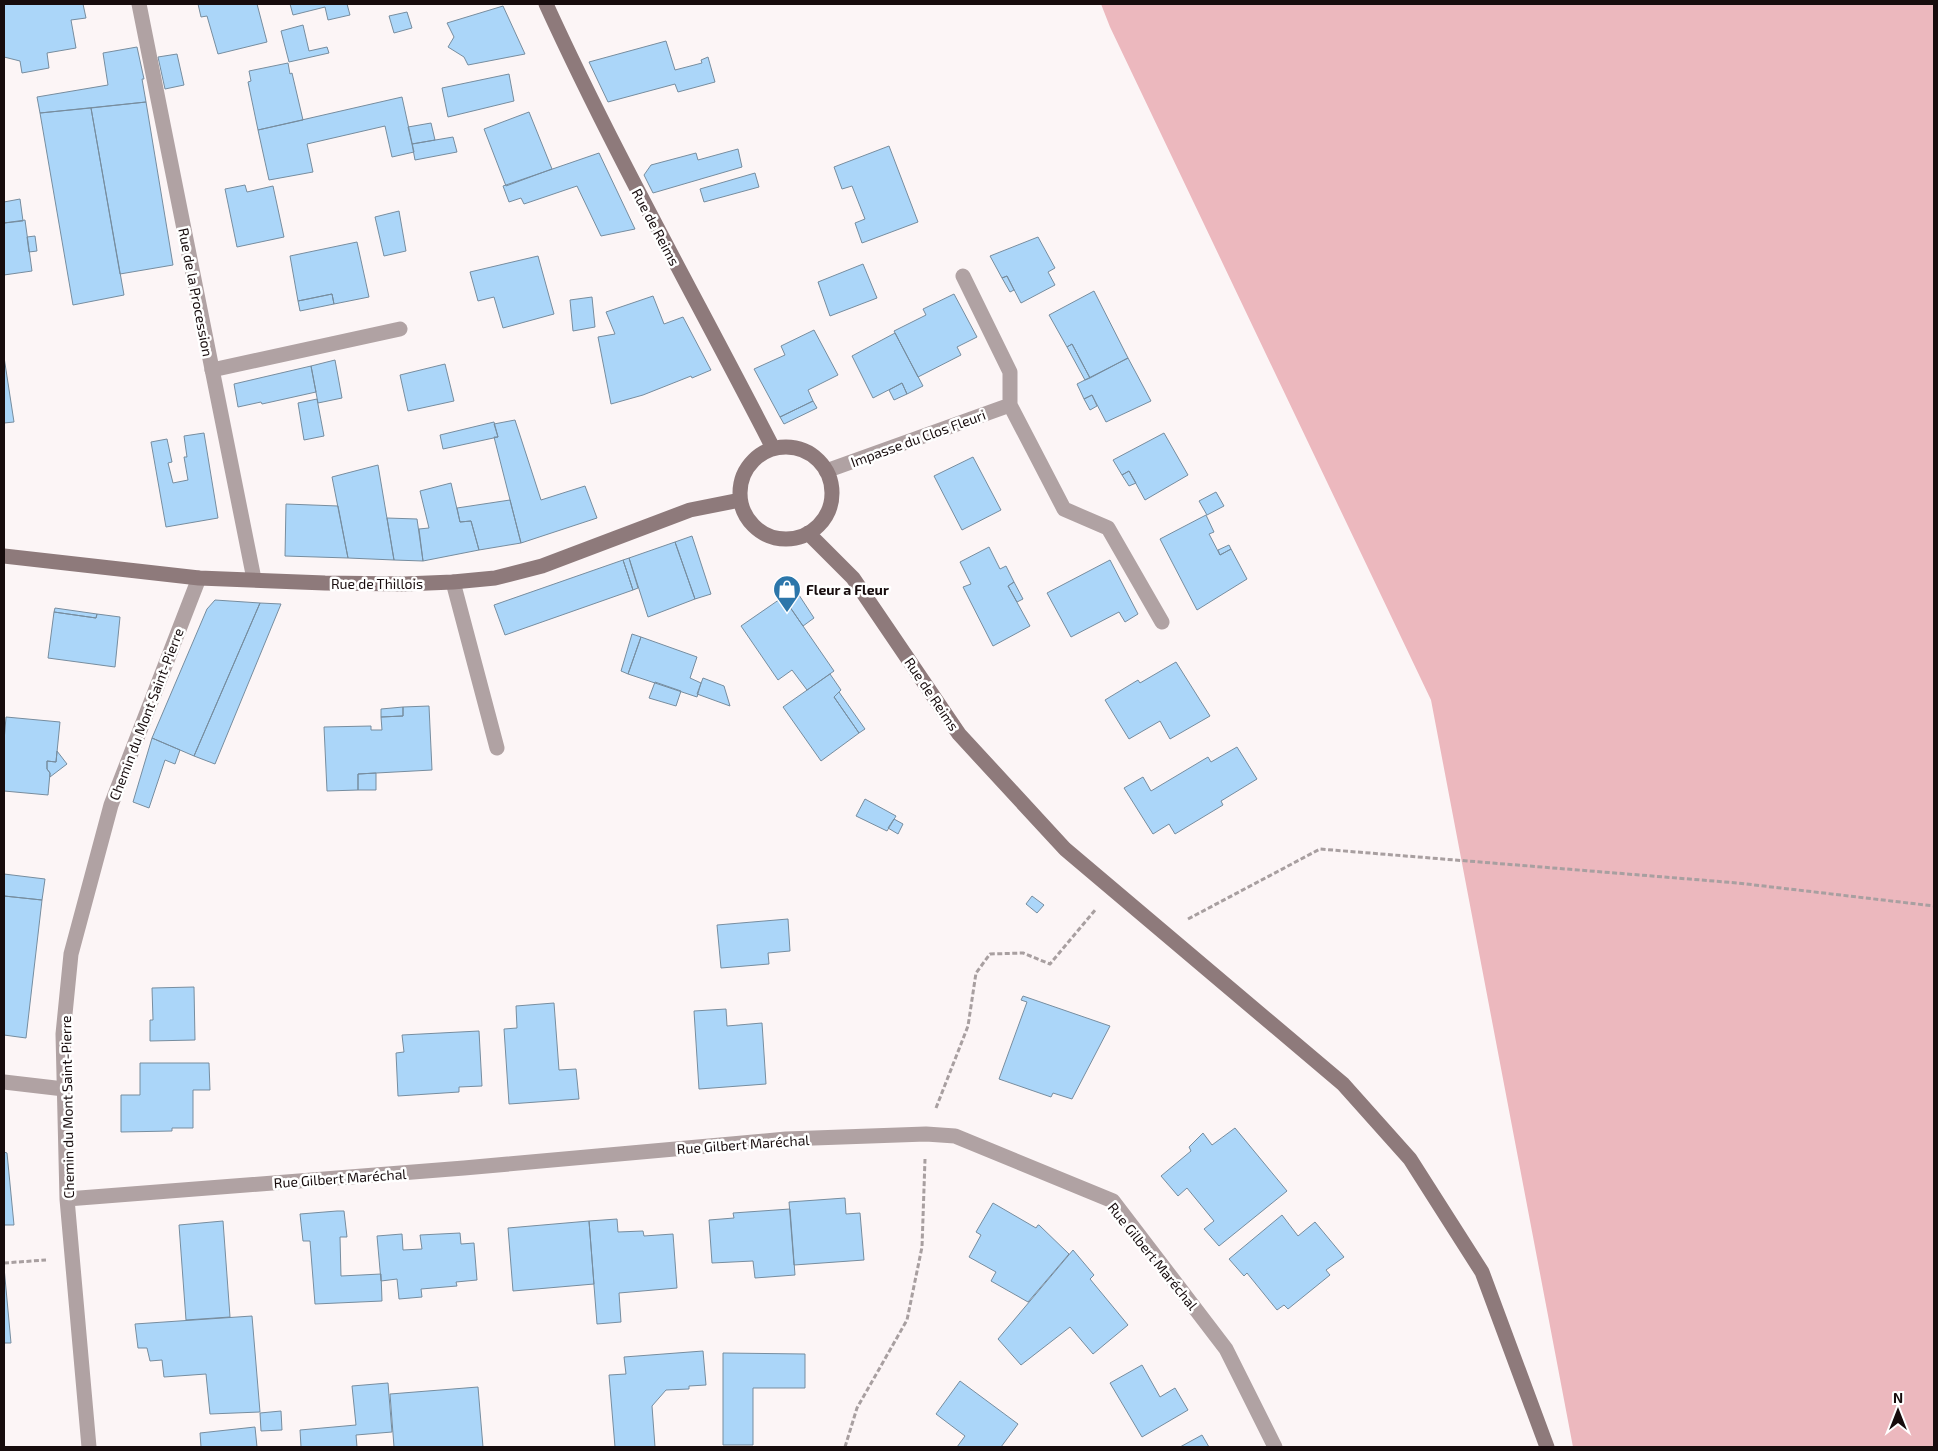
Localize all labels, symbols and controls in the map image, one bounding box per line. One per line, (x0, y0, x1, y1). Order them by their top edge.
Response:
street label: Rue de Reims (629, 186, 683, 268)
street label: Rue de la Procession (175, 226, 217, 358)
street label: Impasse du Clos Fleuri (848, 406, 988, 470)
shop icon: Fleur a Fleur (772, 574, 802, 613)
street label: Rue de Thillois (331, 575, 423, 592)
place label: Fleur a Fleur (806, 581, 889, 598)
street label: Chemin du Mont Saint-Pierre (105, 625, 187, 803)
street label: Rue de Reims (901, 654, 963, 734)
street label: Chemin du Mont Saint-Pierre (57, 1015, 77, 1199)
street label: Rue Gilbert Maréchal (676, 1131, 811, 1157)
street label: Rue Gilbert Maréchal (273, 1165, 408, 1191)
street label: Rue Gilbert Maréchal (1105, 1199, 1202, 1314)
north arrow (1873, 1386, 1923, 1436)
text: N (1893, 1389, 1903, 1406)

